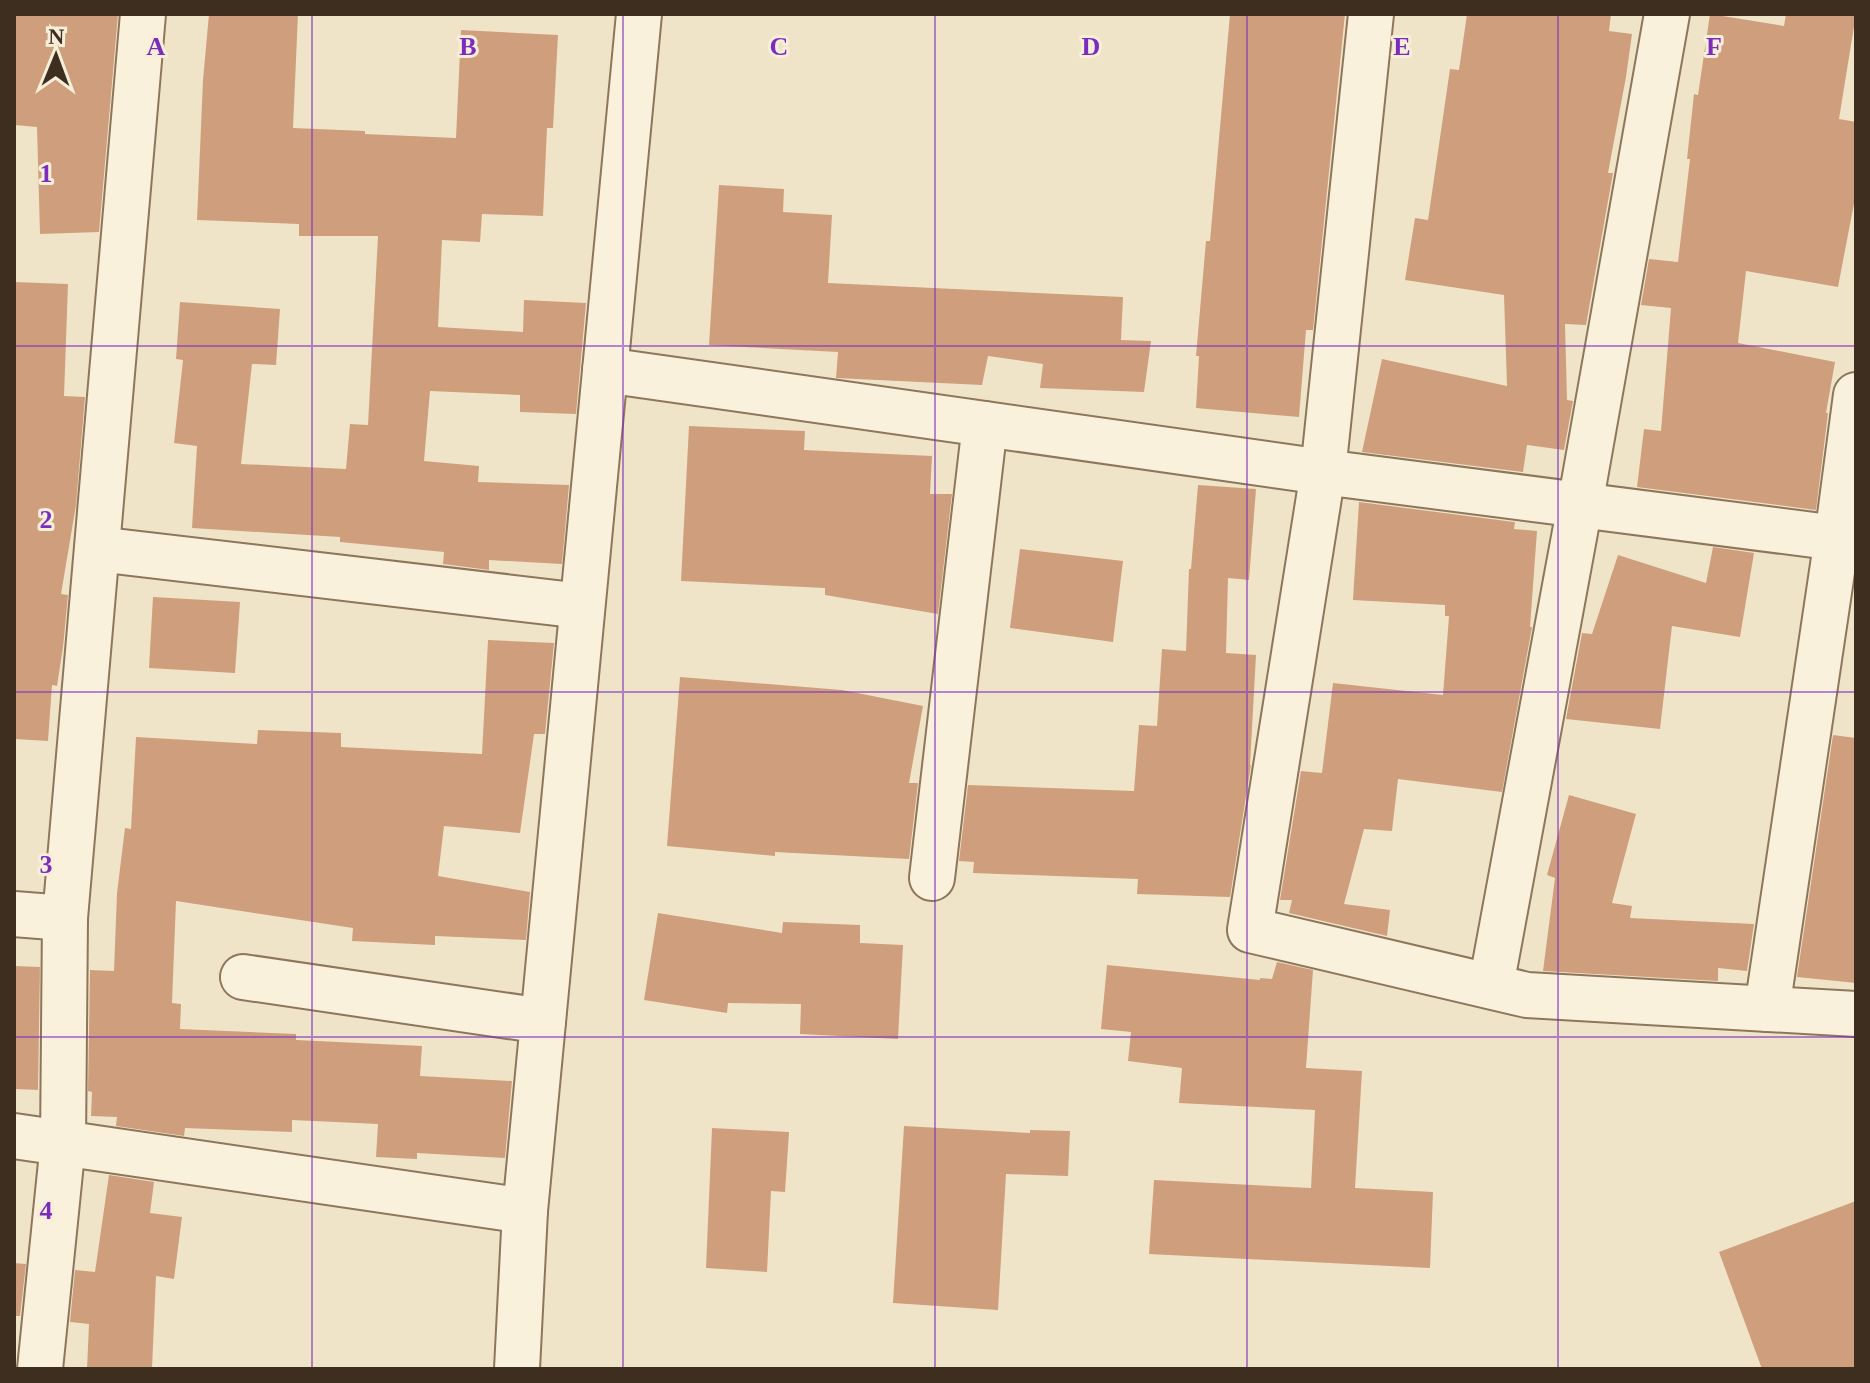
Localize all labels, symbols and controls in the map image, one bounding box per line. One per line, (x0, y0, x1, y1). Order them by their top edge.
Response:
north arrow (16, 16, 96, 96)
text: N (48, 24, 65, 49)
text: A (147, 32, 166, 61)
text: B (459, 32, 477, 61)
text: C (770, 32, 788, 61)
text: D (1082, 32, 1100, 61)
text: E (1393, 32, 1411, 61)
text: F (1706, 32, 1722, 61)
text: 1 (40, 159, 53, 188)
text: 2 (40, 505, 53, 534)
text: 3 (40, 850, 53, 879)
text: 4 (40, 1196, 53, 1225)

